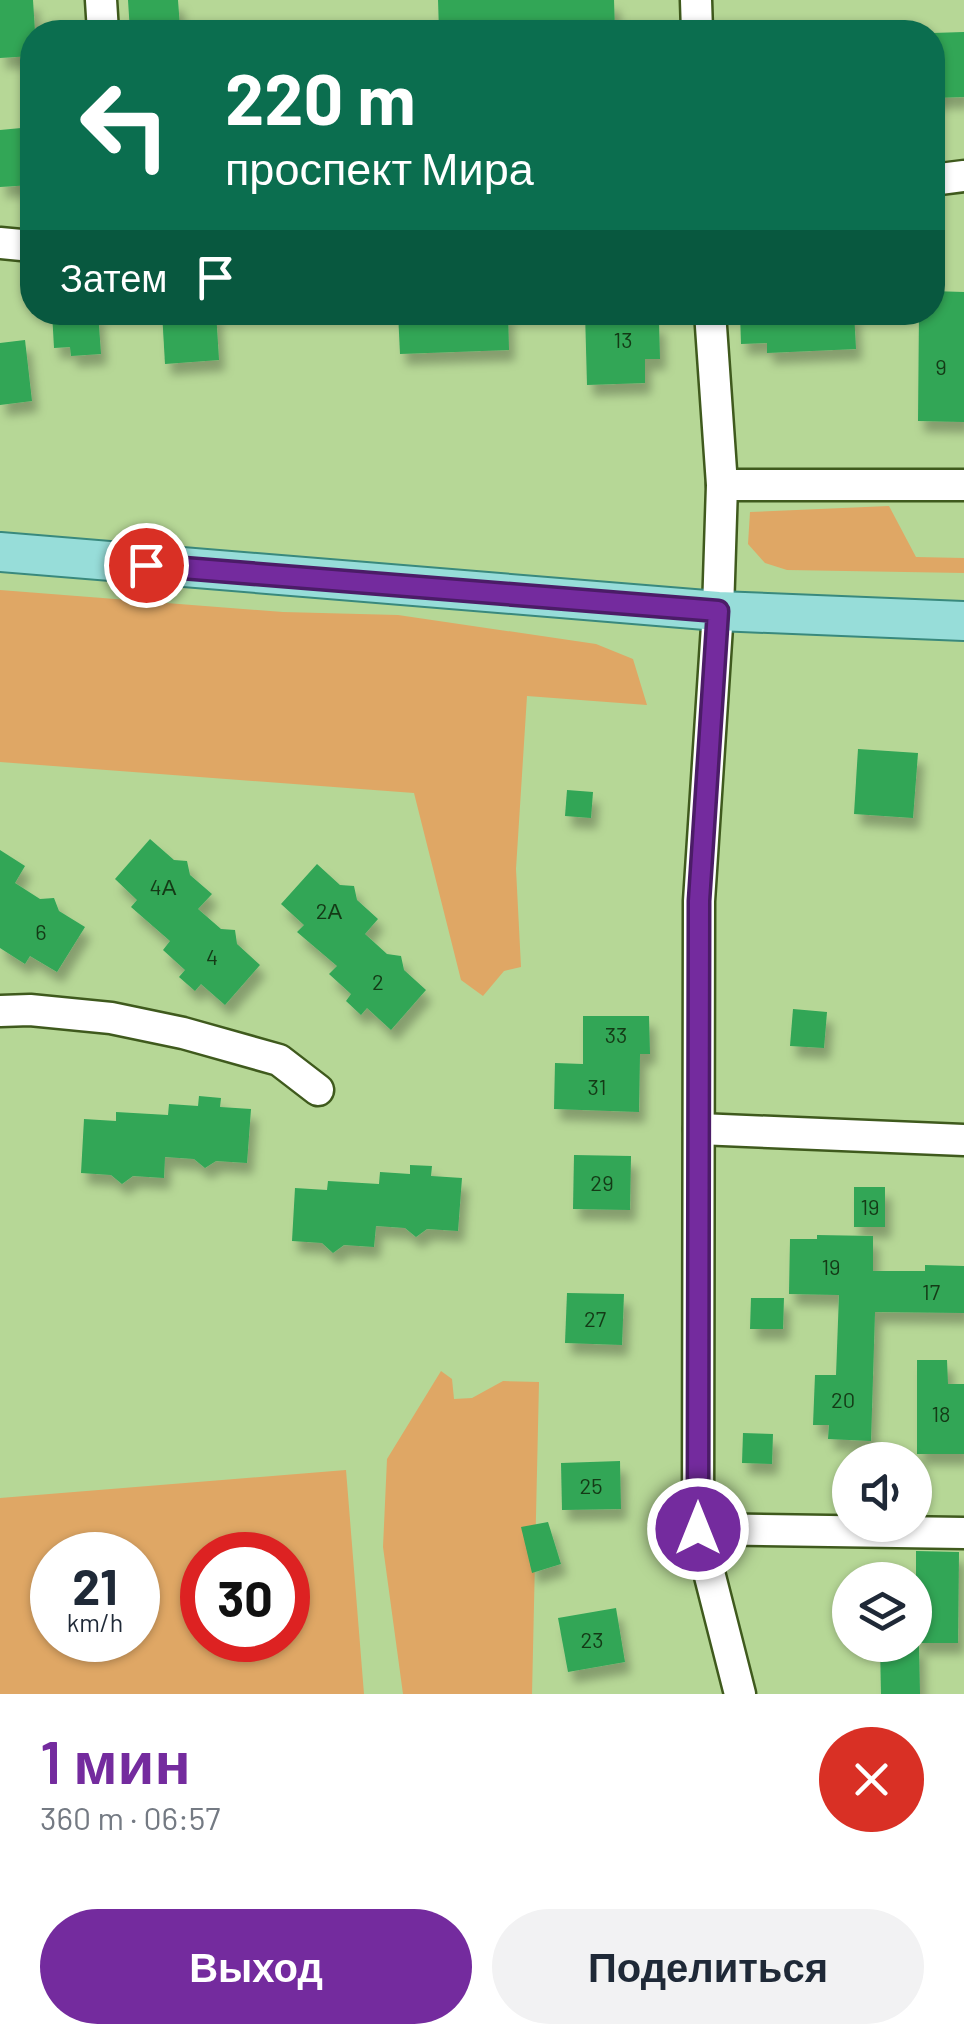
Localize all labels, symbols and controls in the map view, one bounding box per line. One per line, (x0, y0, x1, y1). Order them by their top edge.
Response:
text: 220 m (225, 55, 416, 139)
icon: left (60, 60, 190, 190)
text: проспект Мира (225, 140, 534, 194)
icon: arrive (188, 250, 243, 305)
text: Затем (60, 254, 168, 300)
house number: 13 (613, 326, 633, 352)
house number: 9 (935, 353, 947, 379)
pin (104, 523, 189, 608)
icon: arrive (119, 538, 174, 593)
house number: 4А (150, 873, 177, 899)
house number: 2А (316, 897, 343, 923)
house number: 6 (35, 918, 47, 944)
house number: 4 (206, 943, 218, 969)
house number: 2 (372, 968, 384, 994)
house number: 33 (605, 1021, 627, 1047)
house number: 31 (588, 1073, 606, 1099)
house number: 29 (590, 1169, 614, 1195)
house number: 19 (860, 1193, 880, 1219)
house number: 19 (821, 1253, 841, 1279)
house number: 17 (922, 1278, 940, 1304)
house number: 27 (584, 1305, 606, 1331)
house number: 20 (831, 1386, 855, 1412)
house number: 18 (931, 1400, 951, 1426)
map controls (832, 1442, 932, 1662)
button: sound (832, 1442, 932, 1542)
house number: 25 (579, 1472, 603, 1498)
position arrow (646, 1477, 750, 1581)
speed limit sign: 30 (180, 1532, 310, 1662)
text: 21 (72, 1555, 118, 1615)
button: layers (832, 1562, 932, 1662)
text: km/h (67, 1607, 123, 1637)
house number: 23 (581, 1626, 604, 1652)
text: 1 мин (40, 1724, 191, 1796)
button: close (819, 1727, 924, 1832)
text: 360 m · 06:57 (40, 1798, 220, 1836)
button: Выход (40, 1909, 472, 2024)
button: Поделиться (492, 1909, 924, 2024)

